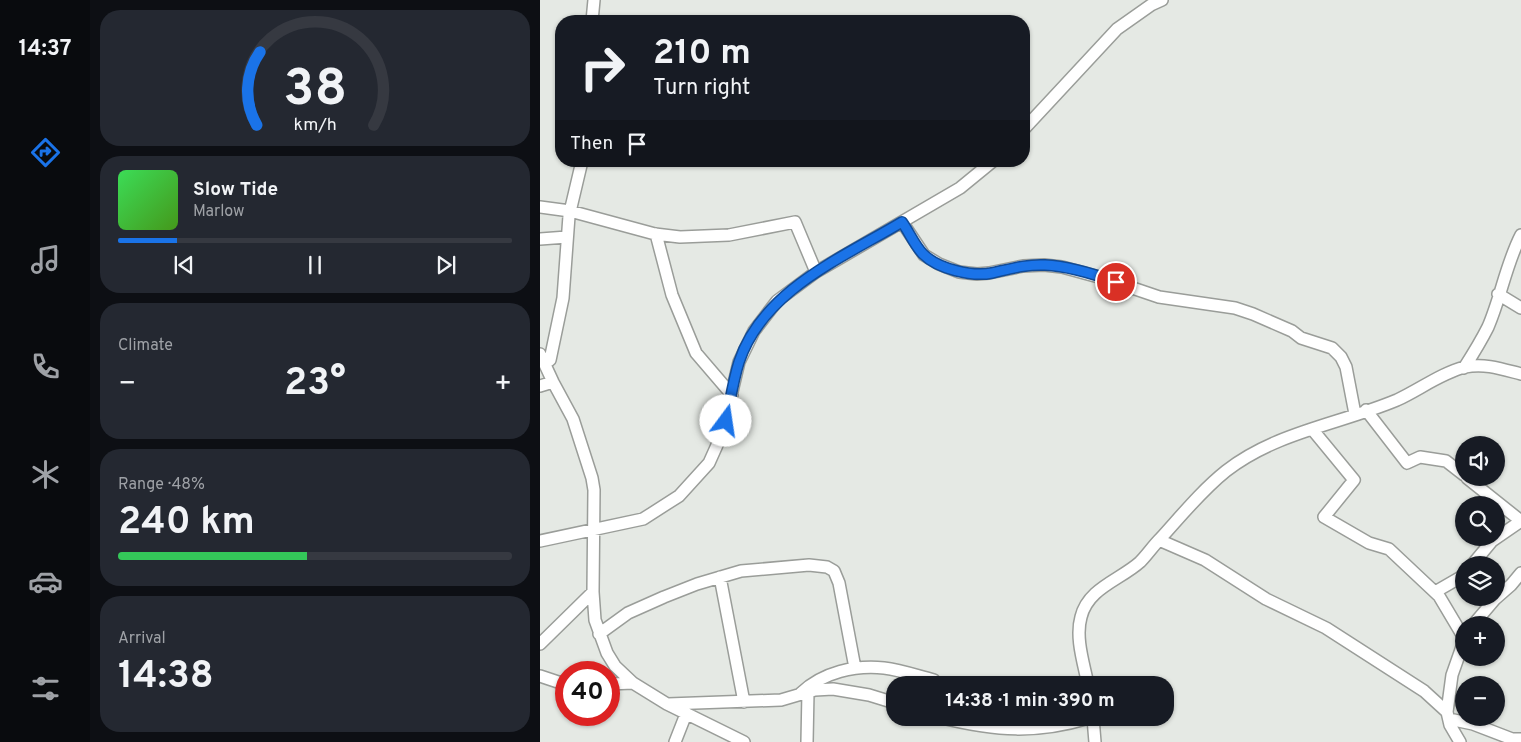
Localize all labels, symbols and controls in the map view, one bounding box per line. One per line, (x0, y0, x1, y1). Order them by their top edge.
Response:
text: 210 m (653, 32, 751, 76)
icon: right (570, 35, 635, 100)
text: 14:37 (19, 36, 71, 63)
text: 38 (283, 58, 347, 124)
text: Turn right (653, 75, 750, 102)
text: km/h (293, 114, 337, 137)
icon: arrive (623, 130, 651, 158)
text: Then (570, 132, 613, 156)
icon: directions (28, 135, 63, 170)
text: Slow Tide (193, 178, 278, 202)
text: Marlow (193, 202, 245, 222)
icon: music (28, 242, 63, 277)
icon: previous (170, 251, 198, 279)
icon: pause (301, 251, 329, 279)
icon: next (432, 251, 460, 279)
pin (1095, 261, 1137, 303)
icon: arrive (1102, 268, 1130, 296)
text: Climate (118, 336, 173, 356)
icon: phone (28, 349, 63, 384)
text: 23° (284, 360, 346, 409)
text: − (118, 367, 136, 403)
text: + (494, 367, 512, 403)
position arrow (699, 394, 751, 446)
map controls (1455, 436, 1505, 726)
button: sound (1455, 436, 1505, 486)
icon: climate (28, 457, 63, 492)
text: Range · 48% (118, 475, 205, 495)
button: search (1455, 496, 1505, 546)
text: 240 km (118, 499, 255, 548)
button: layers (1455, 556, 1505, 606)
icon: car (28, 564, 63, 599)
button: + (1455, 616, 1505, 666)
text: Arrival (118, 629, 166, 649)
text: 14:38 (118, 653, 214, 702)
speed limit sign: 40 (555, 661, 620, 726)
icon: filters (28, 671, 63, 706)
button: − (1455, 676, 1505, 726)
text: 14:38 · 1 min · 390 m (945, 689, 1115, 713)

